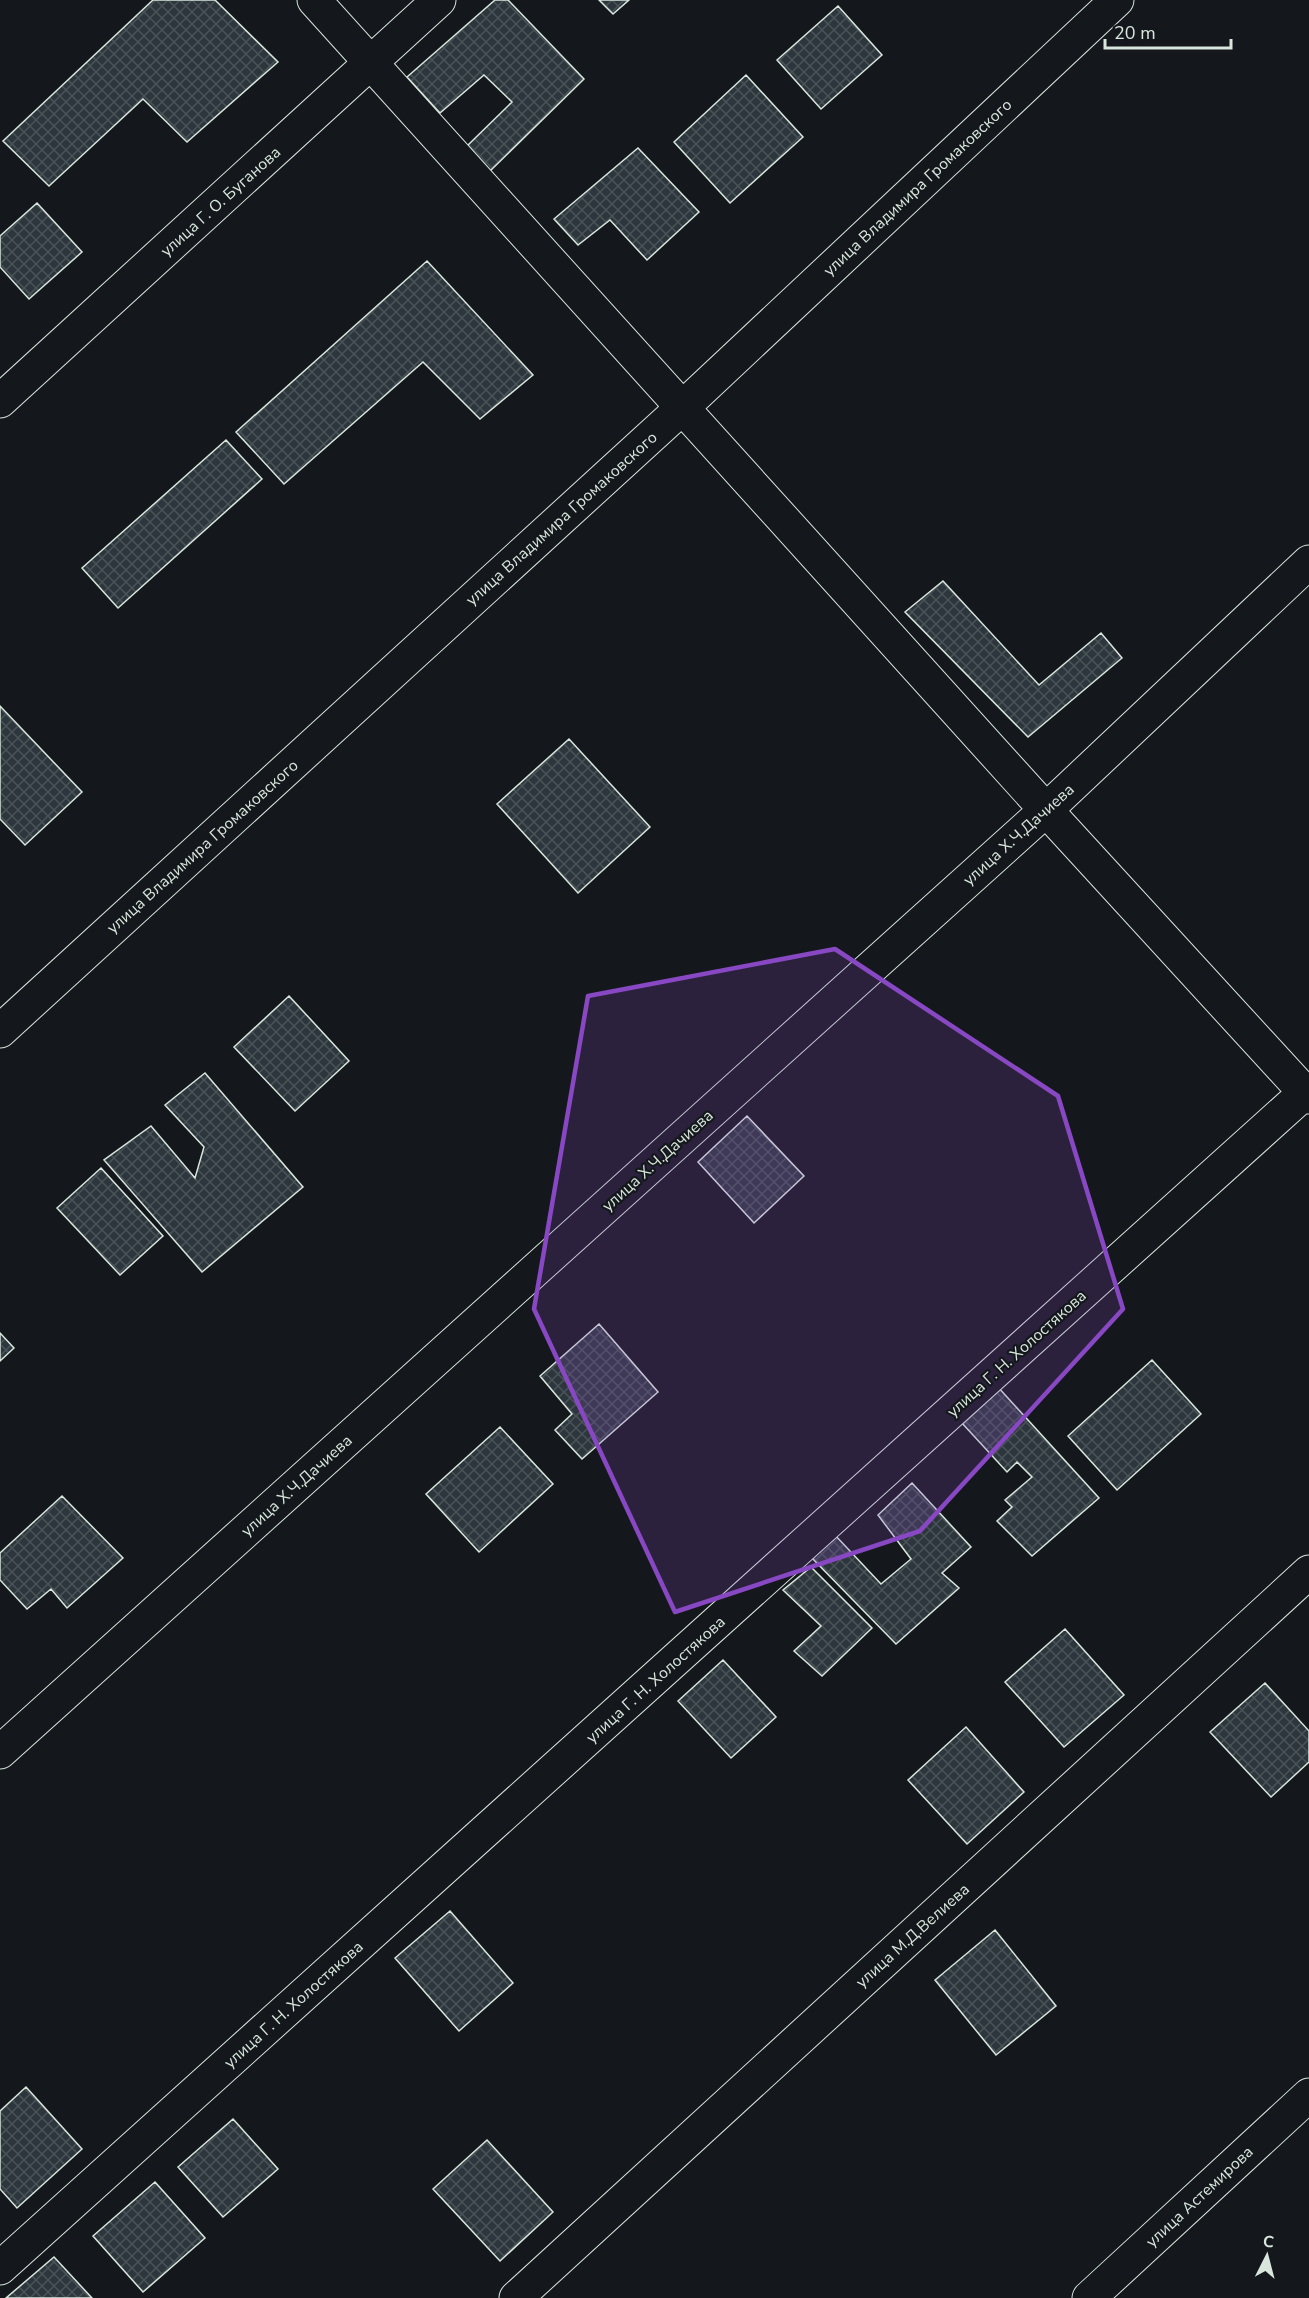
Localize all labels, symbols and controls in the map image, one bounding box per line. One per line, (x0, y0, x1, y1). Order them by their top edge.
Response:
scale bar (1105, 12, 1231, 50)
text: 20 m (1114, 21, 1156, 45)
street label: улица Владимира Громаковского (819, 94, 1017, 281)
street label: улица Г. О. Буганова (156, 142, 286, 262)
street label: улица Владимира Громаковского (461, 427, 662, 611)
street label: улица Владимира Громаковского (102, 755, 303, 939)
street label: улица Х.Ч.Дачиева (958, 779, 1079, 891)
street label: улица Х.Ч.Дачиева (597, 1105, 718, 1217)
street label: улица Г. Н. Холостякова (942, 1285, 1091, 1422)
street label: улица Х.Ч.Дачиева (236, 1430, 357, 1542)
street label: улица Г. Н. Холостякова (581, 1611, 730, 1748)
street label: улица М.Д.Велиева (851, 1879, 974, 1993)
street label: улица Г. Н. Холостякова (219, 1936, 368, 2073)
street label: улица Астемирова (1141, 2141, 1258, 2252)
north arrow (1237, 2226, 1297, 2286)
text: С (1262, 2231, 1275, 2254)

